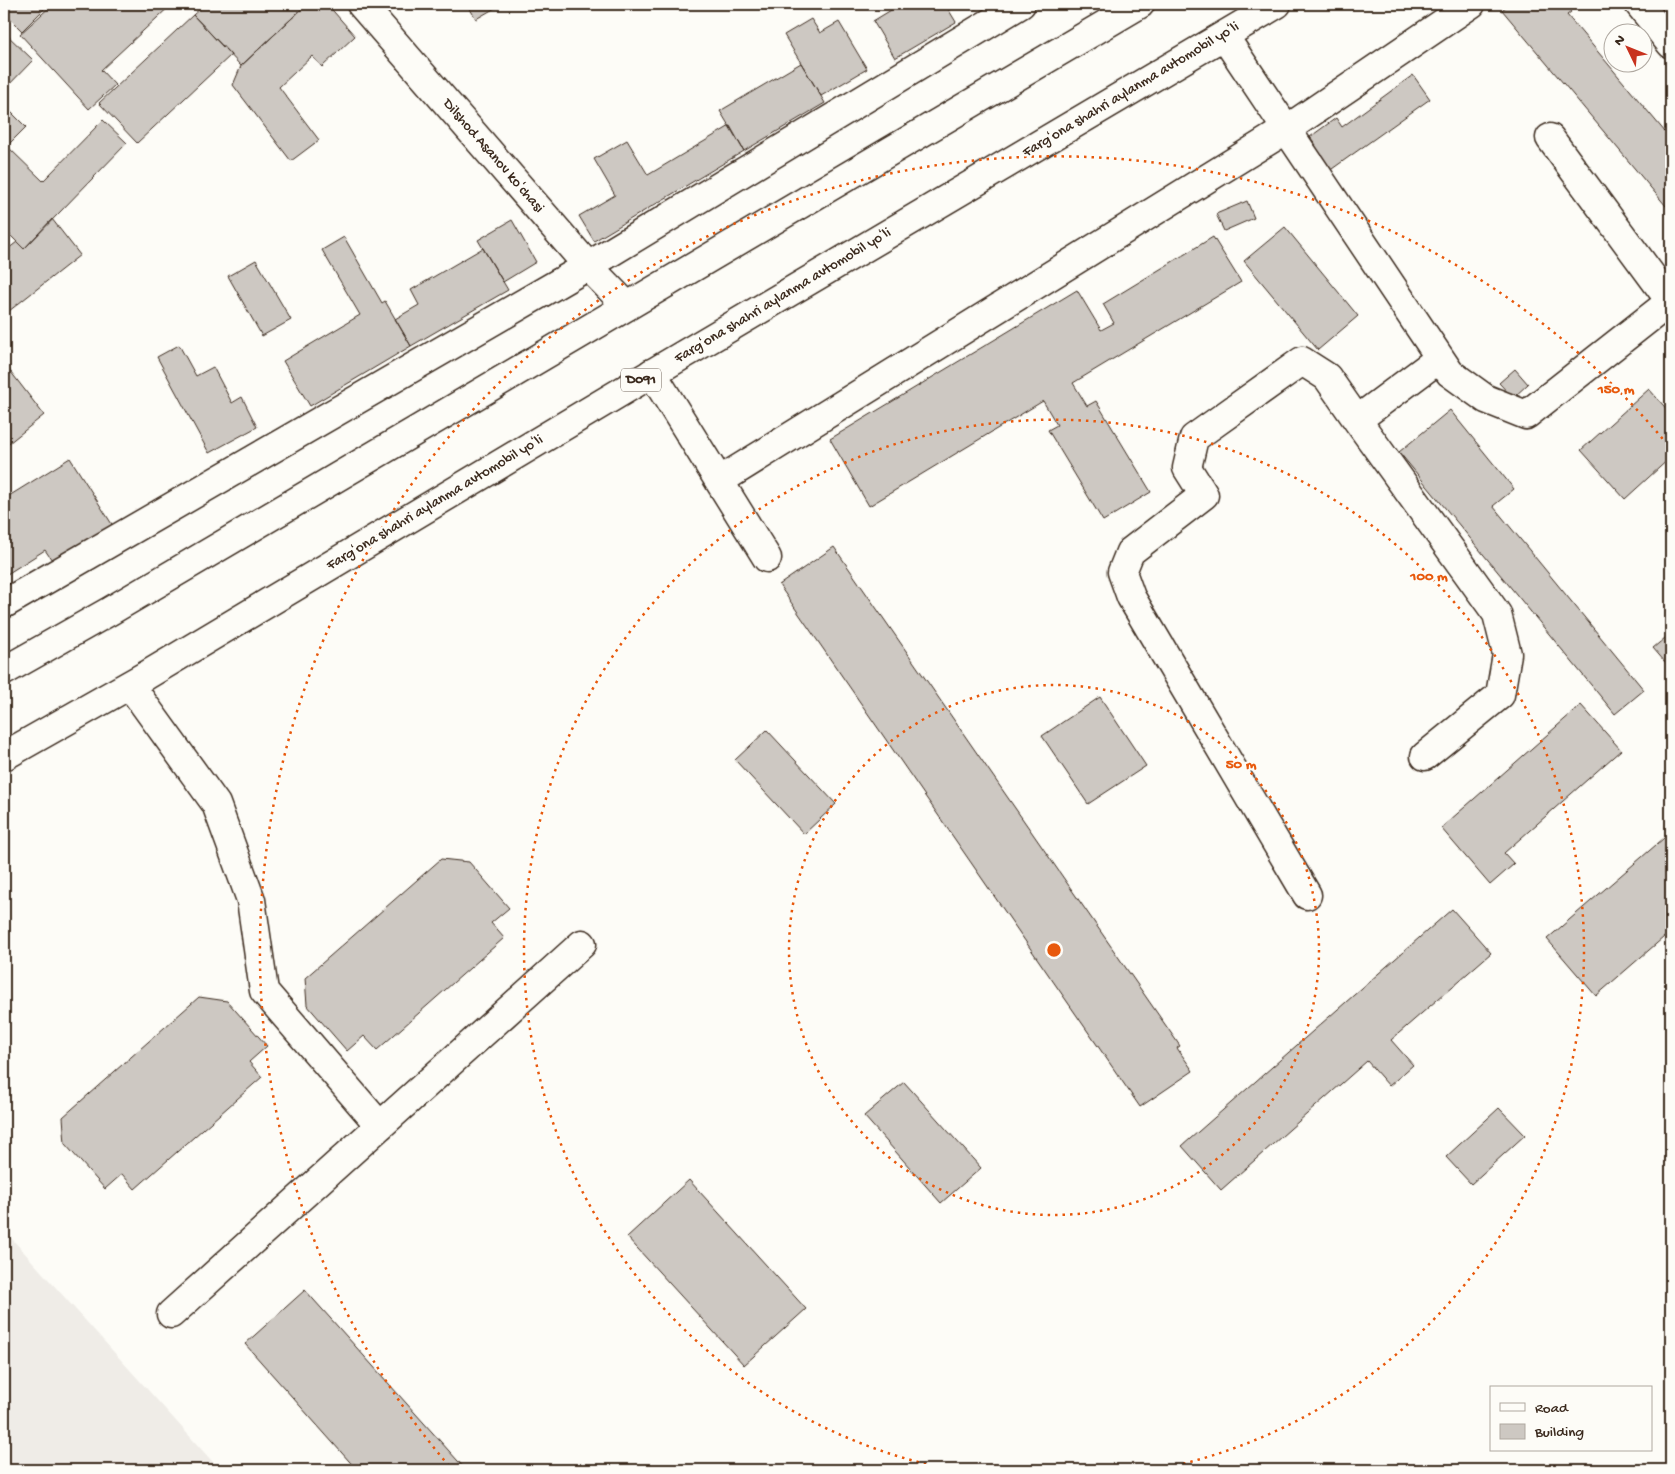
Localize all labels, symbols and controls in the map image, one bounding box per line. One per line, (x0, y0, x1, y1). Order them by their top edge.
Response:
street label: Fargʻona shahri aylanma avtomobil yoʻli (1019, 18, 1243, 162)
north arrow (1602, 22, 1652, 72)
text: N (1611, 32, 1630, 50)
street label: Dilshod Asanov koʻchasi (438, 94, 548, 217)
street label: Fargʻona shahri aylanma avtomobil yoʻli (671, 224, 895, 368)
road number: D091 (621, 368, 661, 392)
text: 150 m (1597, 381, 1635, 399)
street label: Fargʻona shahri aylanma avtomobil yoʻli (323, 431, 547, 575)
text: 100 m (1409, 568, 1448, 586)
text: 50 m (1226, 756, 1257, 774)
centre of rings (1045, 941, 1063, 959)
legend (1490, 1386, 1652, 1452)
text: Road (1535, 1400, 1569, 1418)
text: Building (1534, 1424, 1584, 1442)

